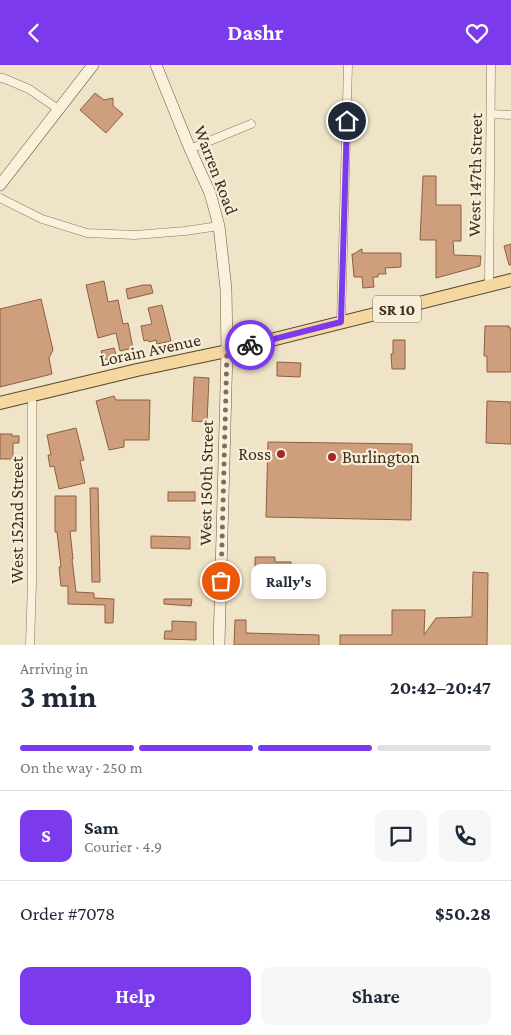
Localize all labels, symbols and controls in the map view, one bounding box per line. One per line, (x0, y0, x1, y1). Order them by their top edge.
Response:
icon: back (20, 19, 48, 47)
icon: heart (463, 19, 491, 47)
text: Dashr (227, 20, 284, 45)
pin (326, 100, 368, 142)
icon: home (333, 107, 361, 135)
street label: West 147th Street (464, 112, 486, 237)
street label: Warren Road (190, 123, 242, 218)
road number: SR 10 (373, 295, 421, 323)
courier (225, 320, 275, 370)
street label: Lorain Avenue (98, 329, 203, 370)
icon: bike (236, 331, 264, 359)
street label: West 150th Street (195, 419, 217, 546)
place label: Ross (238, 444, 271, 464)
place label: Burlington (342, 447, 420, 467)
marker: Ross (275, 448, 287, 460)
marker: Burlington (326, 451, 338, 463)
street label: West 152nd Street (7, 455, 27, 584)
pin (200, 560, 242, 602)
callout: Rally's (251, 563, 326, 599)
icon: bag (207, 567, 235, 595)
text: Rally's (266, 573, 311, 590)
text: Arriving in (20, 660, 88, 677)
text: 20:42–20:47 (390, 677, 491, 698)
text: 3 min (20, 678, 97, 714)
text: On the way · 250 m (20, 759, 143, 776)
button: chat (375, 810, 427, 862)
button: phone (439, 810, 491, 862)
text: Sam (84, 817, 119, 838)
text: S (41, 825, 51, 846)
text: Courier · 4.9 (84, 838, 162, 855)
text: Order #7078 (20, 903, 115, 924)
text: $50.28 (435, 903, 491, 924)
button: Help (20, 967, 251, 1025)
button: Share (261, 967, 491, 1025)

